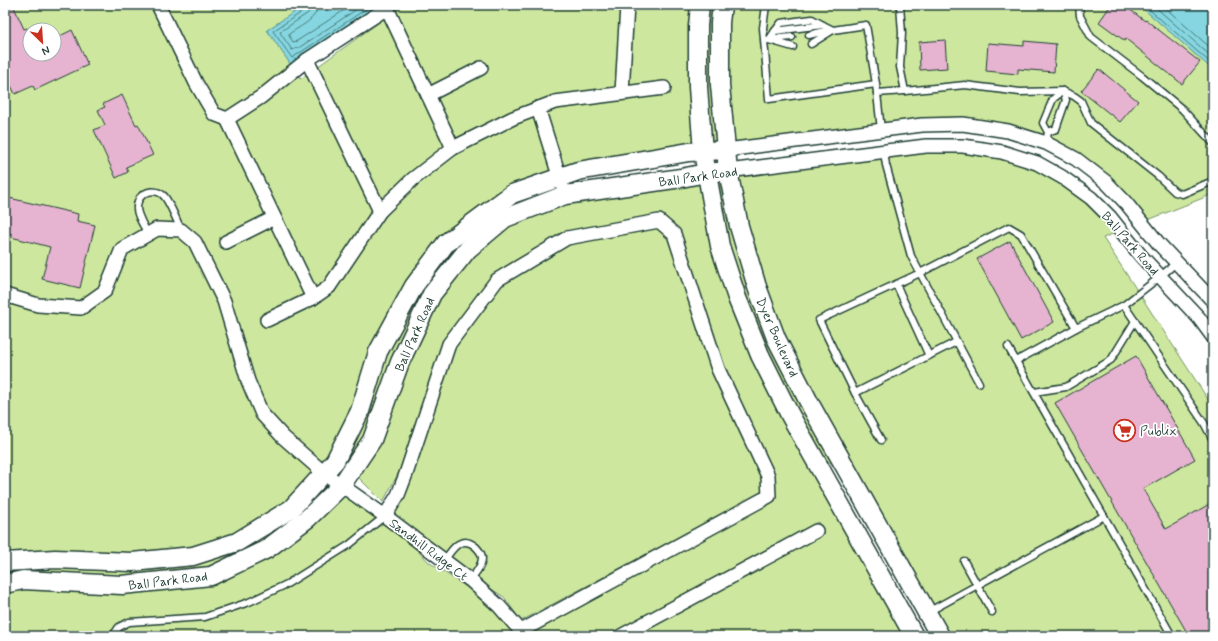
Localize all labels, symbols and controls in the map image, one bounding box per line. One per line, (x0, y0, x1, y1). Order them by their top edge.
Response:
north arrow (22, 22, 62, 62)
text: N (40, 42, 52, 58)
street label: Ball Park Road (658, 164, 739, 191)
street label: Ball Park Road (1097, 208, 1162, 280)
street label: Ball Park Road (391, 295, 439, 374)
street label: Dyer Boulevard (752, 295, 802, 380)
supermarket icon: Publix (1112, 417, 1138, 443)
place label: Publix (1140, 423, 1177, 440)
street label: Sandhill Ridge Ct (385, 515, 471, 586)
street label: Ball Park Road (128, 568, 209, 595)

